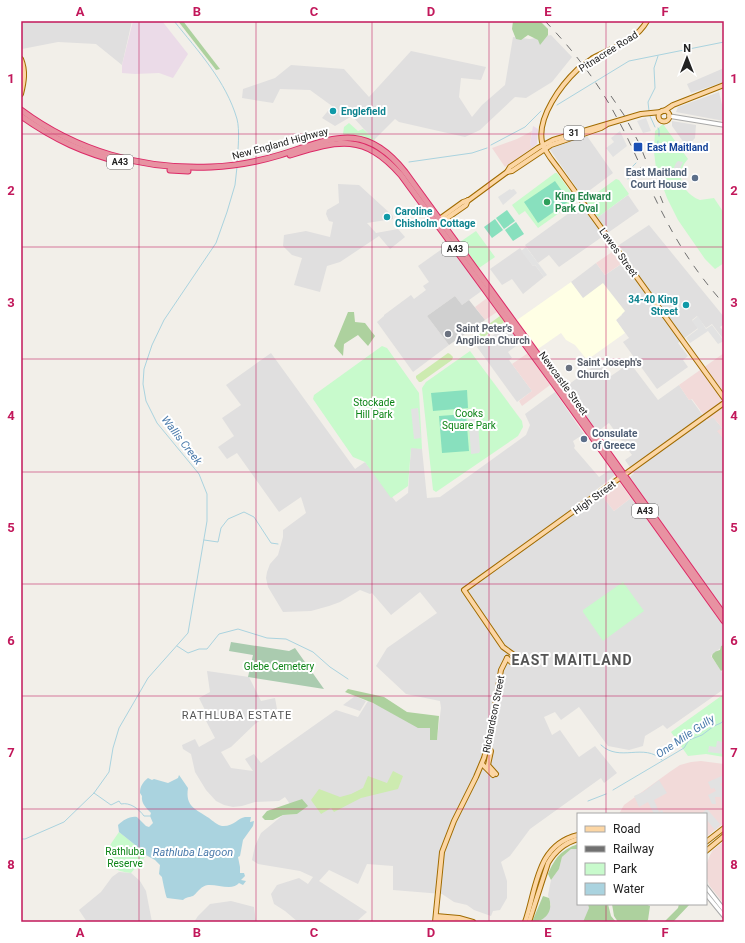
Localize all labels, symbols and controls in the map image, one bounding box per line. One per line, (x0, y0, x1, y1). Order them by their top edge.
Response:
text: A (76, 4, 85, 19)
text: B (193, 4, 201, 19)
text: C (310, 4, 319, 19)
text: D (427, 4, 435, 19)
text: E (544, 4, 552, 19)
text: F (661, 4, 669, 19)
street label: Pitnacree Road (577, 29, 640, 74)
north arrow (667, 38, 707, 78)
text: N (683, 42, 691, 55)
text: 1 (7, 71, 15, 86)
text: 1 (730, 71, 738, 86)
marker: Englefield (328, 106, 338, 116)
place label: Englefield (341, 106, 386, 117)
street label: New England Highway (231, 125, 330, 162)
road number: 31 (564, 126, 584, 140)
marker: East Maitland (632, 141, 644, 153)
place label: East Maitland (647, 142, 709, 153)
road number: A43 (107, 155, 133, 169)
place label: East Maitland Court House (626, 167, 688, 190)
marker: East Maitland Court House (690, 173, 700, 183)
text: 2 (7, 183, 15, 198)
text: 2 (730, 183, 738, 198)
place label: King Edward Park Oval (555, 191, 611, 214)
marker: King Edward Park Oval (542, 197, 552, 207)
place label: Caroline Chisholm Cottage (395, 206, 476, 229)
marker: Caroline Chisholm Cottage (382, 212, 392, 222)
street label: Lawes Street (597, 226, 640, 279)
road number: A43 (442, 242, 468, 256)
place label: 34-40 King Street (628, 294, 679, 317)
text: 3 (7, 295, 15, 310)
text: 3 (730, 295, 738, 310)
marker: 34-40 King Street (681, 300, 691, 310)
place label: Saint Peter's Anglican Church (456, 323, 530, 346)
marker: Saint Peter's Anglican Church (443, 329, 453, 339)
street label: Newcastle Street (537, 349, 590, 417)
place label: Saint Joseph's Church (577, 357, 642, 380)
marker: Saint Joseph's Church (564, 363, 574, 373)
park label: Stockade Hill Park (353, 397, 395, 420)
text: 4 (7, 408, 15, 423)
park label: Cooks Square Park (442, 408, 497, 431)
text: 4 (730, 408, 738, 423)
water label: Wallis Creek (159, 413, 205, 468)
place label: Consulate of Greece (592, 428, 638, 451)
marker: Consulate of Greece (579, 434, 589, 444)
street label: High Street (571, 478, 618, 516)
road number: A43 (632, 504, 658, 518)
text: 5 (7, 520, 15, 535)
text: 5 (730, 520, 738, 535)
text: 6 (7, 633, 15, 648)
text: 6 (730, 633, 738, 648)
district label: EAST MAITLAND (511, 652, 633, 668)
park label: Glebe Cemetery (244, 661, 315, 672)
street label: Richardson Street (481, 674, 506, 754)
district label: RATHLUBA ESTATE (182, 709, 292, 722)
water label: One Mile Gully (654, 712, 718, 761)
text: 7 (7, 745, 15, 760)
text: 7 (730, 745, 738, 760)
legend (577, 813, 707, 905)
text: Road (613, 822, 641, 836)
text: Railway (613, 842, 654, 856)
park label: Rathluba Reserve (105, 846, 145, 869)
water label: Rathluba Lagoon (153, 846, 233, 859)
text: 8 (7, 857, 15, 872)
text: 8 (730, 857, 738, 872)
text: Park (613, 862, 638, 876)
text: Water (613, 882, 644, 896)
text: A (76, 925, 85, 940)
text: B (193, 925, 201, 940)
text: C (310, 925, 319, 940)
text: D (427, 925, 435, 940)
text: E (544, 925, 552, 940)
text: F (661, 925, 669, 940)

